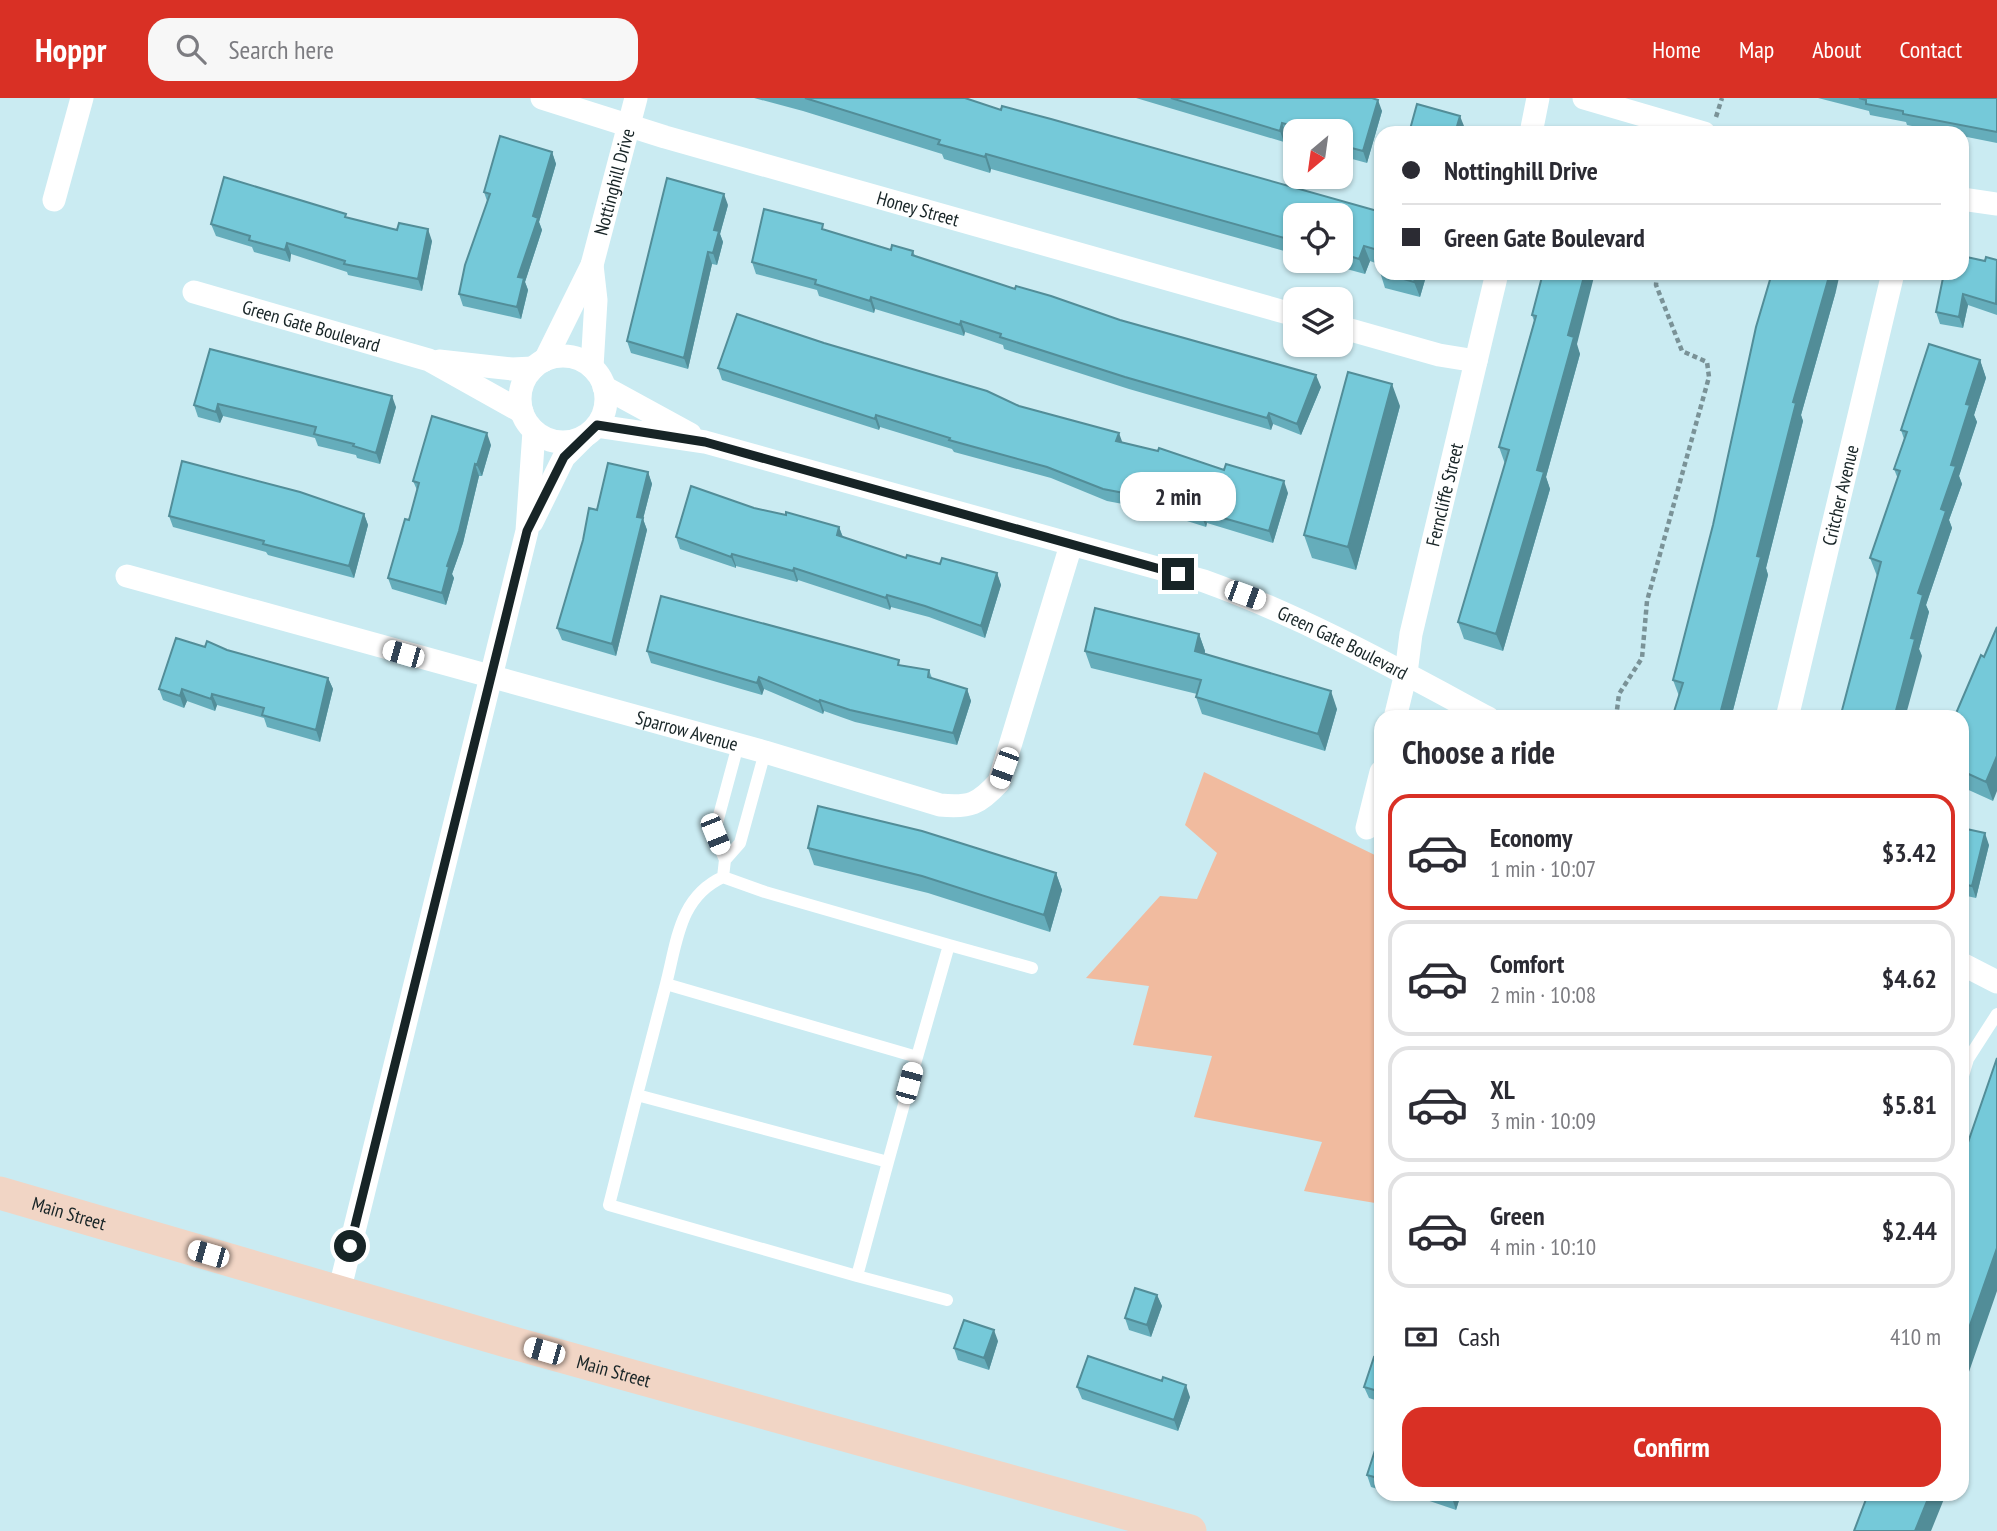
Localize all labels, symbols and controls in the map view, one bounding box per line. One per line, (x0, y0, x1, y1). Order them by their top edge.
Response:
search box (148, 18, 638, 81)
text: Hoppr (35, 28, 106, 71)
icon: search (172, 30, 210, 68)
text: Search here (228, 33, 334, 66)
text: Home (1652, 34, 1701, 65)
text: Map (1739, 34, 1774, 65)
text: About (1812, 34, 1861, 65)
text: Contact (1899, 34, 1962, 65)
north arrow (1283, 119, 1353, 189)
map controls (1283, 119, 1353, 357)
street label: Nottinghill Drive (588, 126, 640, 238)
text: Nottinghill Drive (1444, 154, 1598, 187)
street label: Honey Street (874, 185, 963, 232)
button: locate (1283, 203, 1353, 273)
text: Green Gate Boulevard (1444, 221, 1645, 254)
button: layers (1283, 287, 1353, 357)
street label: Green Gate Boulevard (240, 295, 383, 357)
street label: Ferncliffe Street (1420, 440, 1468, 549)
street label: Critcher Avenue (1816, 442, 1864, 548)
callout: 2 min (1120, 472, 1236, 522)
text: 2 min (1155, 482, 1201, 511)
route end (1162, 558, 1194, 590)
car (1222, 578, 1269, 612)
street label: Green Gate Boulevard (1274, 600, 1412, 685)
car (380, 638, 427, 670)
street label: Sparrow Avenue (633, 705, 741, 756)
text: Choose a ride (1402, 731, 1555, 773)
car (987, 745, 1022, 791)
car (698, 811, 733, 857)
icon: car (1406, 821, 1469, 884)
text: Economy (1490, 821, 1572, 854)
text: $3.42 (1882, 836, 1937, 869)
text: 1 min · 10:07 (1490, 854, 1596, 883)
icon: car (1406, 947, 1469, 1010)
text: Comfort (1490, 947, 1564, 980)
text: $4.62 (1882, 962, 1937, 995)
text: 2 min · 10:08 (1490, 980, 1596, 1009)
car (894, 1060, 925, 1106)
icon: car (1406, 1073, 1469, 1136)
text: XL (1490, 1073, 1515, 1106)
text: $5.81 (1882, 1088, 1937, 1121)
text: 3 min · 10:09 (1490, 1106, 1596, 1135)
street label: Main Street (29, 1191, 110, 1236)
icon: car (1406, 1199, 1469, 1262)
text: Green (1490, 1199, 1545, 1232)
text: $2.44 (1882, 1214, 1937, 1247)
route start (334, 1230, 366, 1262)
text: 4 min · 10:10 (1490, 1232, 1596, 1261)
car (185, 1238, 232, 1270)
icon: cash (1402, 1318, 1440, 1356)
text: Cash (1458, 1320, 1500, 1353)
text: 410 m (1890, 1322, 1941, 1351)
car (521, 1335, 568, 1367)
street label: Main Street (574, 1349, 654, 1393)
button: Confirm (1402, 1407, 1941, 1487)

